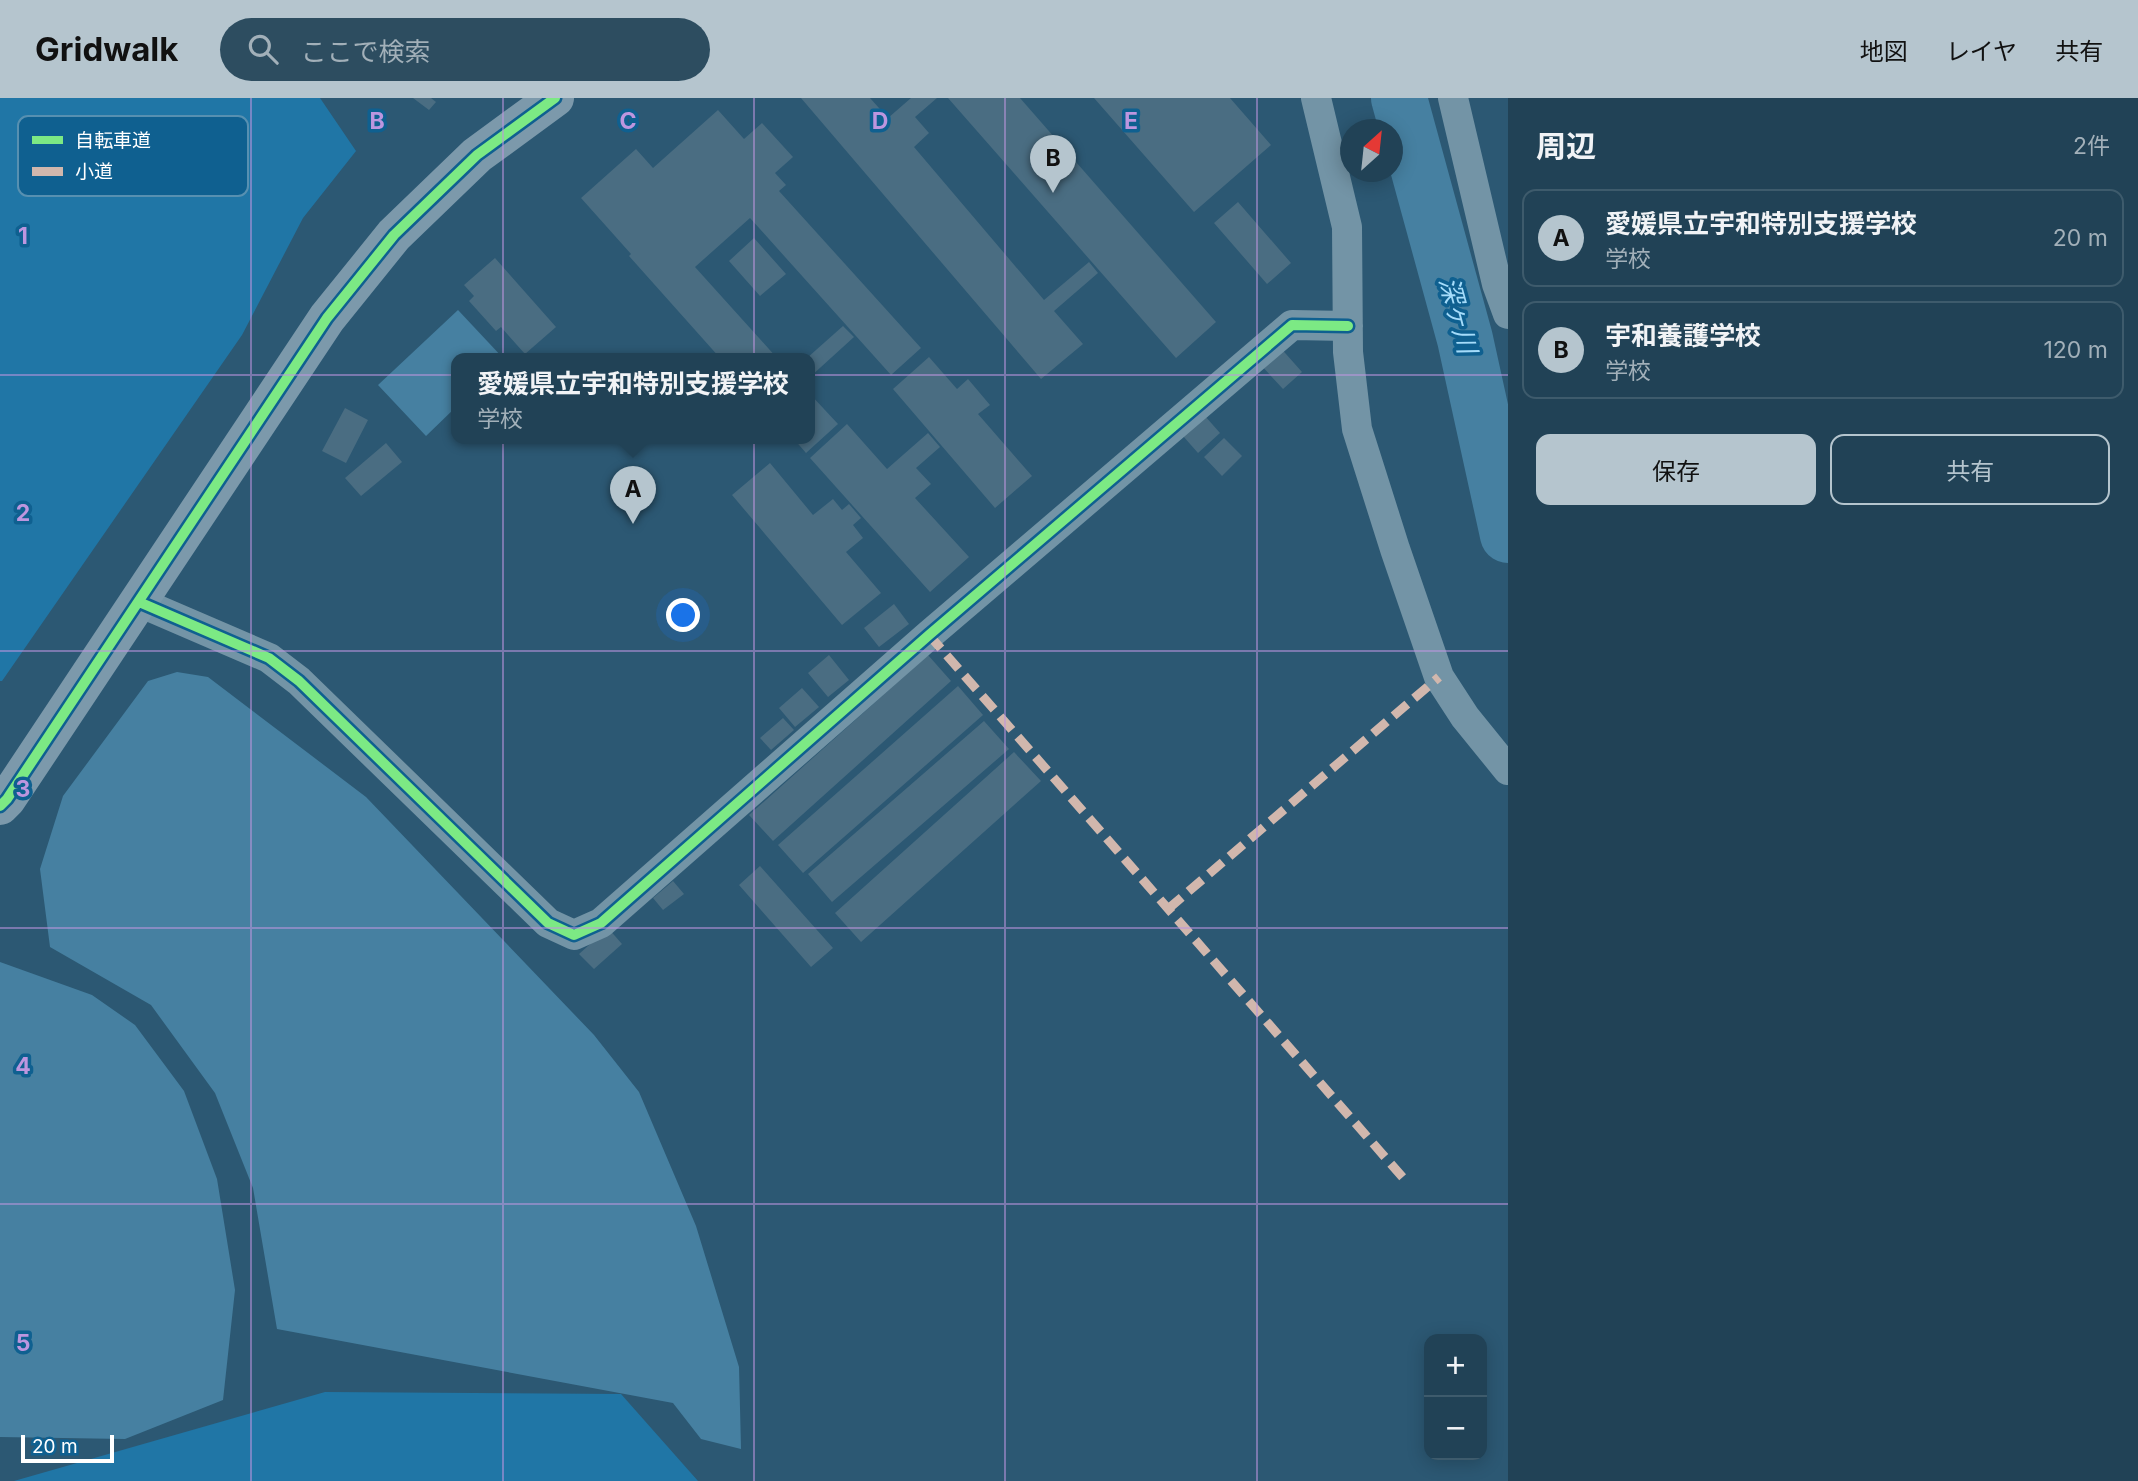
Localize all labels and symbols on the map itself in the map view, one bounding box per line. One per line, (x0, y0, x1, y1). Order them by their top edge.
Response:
text: B (369, 107, 385, 135)
text: C (619, 107, 637, 135)
text: D (872, 107, 888, 135)
text: E (1124, 107, 1138, 135)
legend (18, 116, 248, 196)
north arrow (1340, 119, 1403, 182)
text: 自転車道 (75, 129, 151, 152)
pin: B (1030, 135, 1076, 193)
text: 小道 (75, 160, 113, 183)
text: 1 (18, 222, 28, 250)
water label: 深ヶ川 (1433, 273, 1484, 359)
pin: A (610, 466, 656, 524)
text: 2 (16, 499, 30, 527)
your location (666, 598, 700, 632)
text: 3 (16, 775, 30, 803)
text: 4 (15, 1052, 31, 1080)
text: 5 (16, 1329, 30, 1357)
scale bar (21, 1432, 114, 1464)

